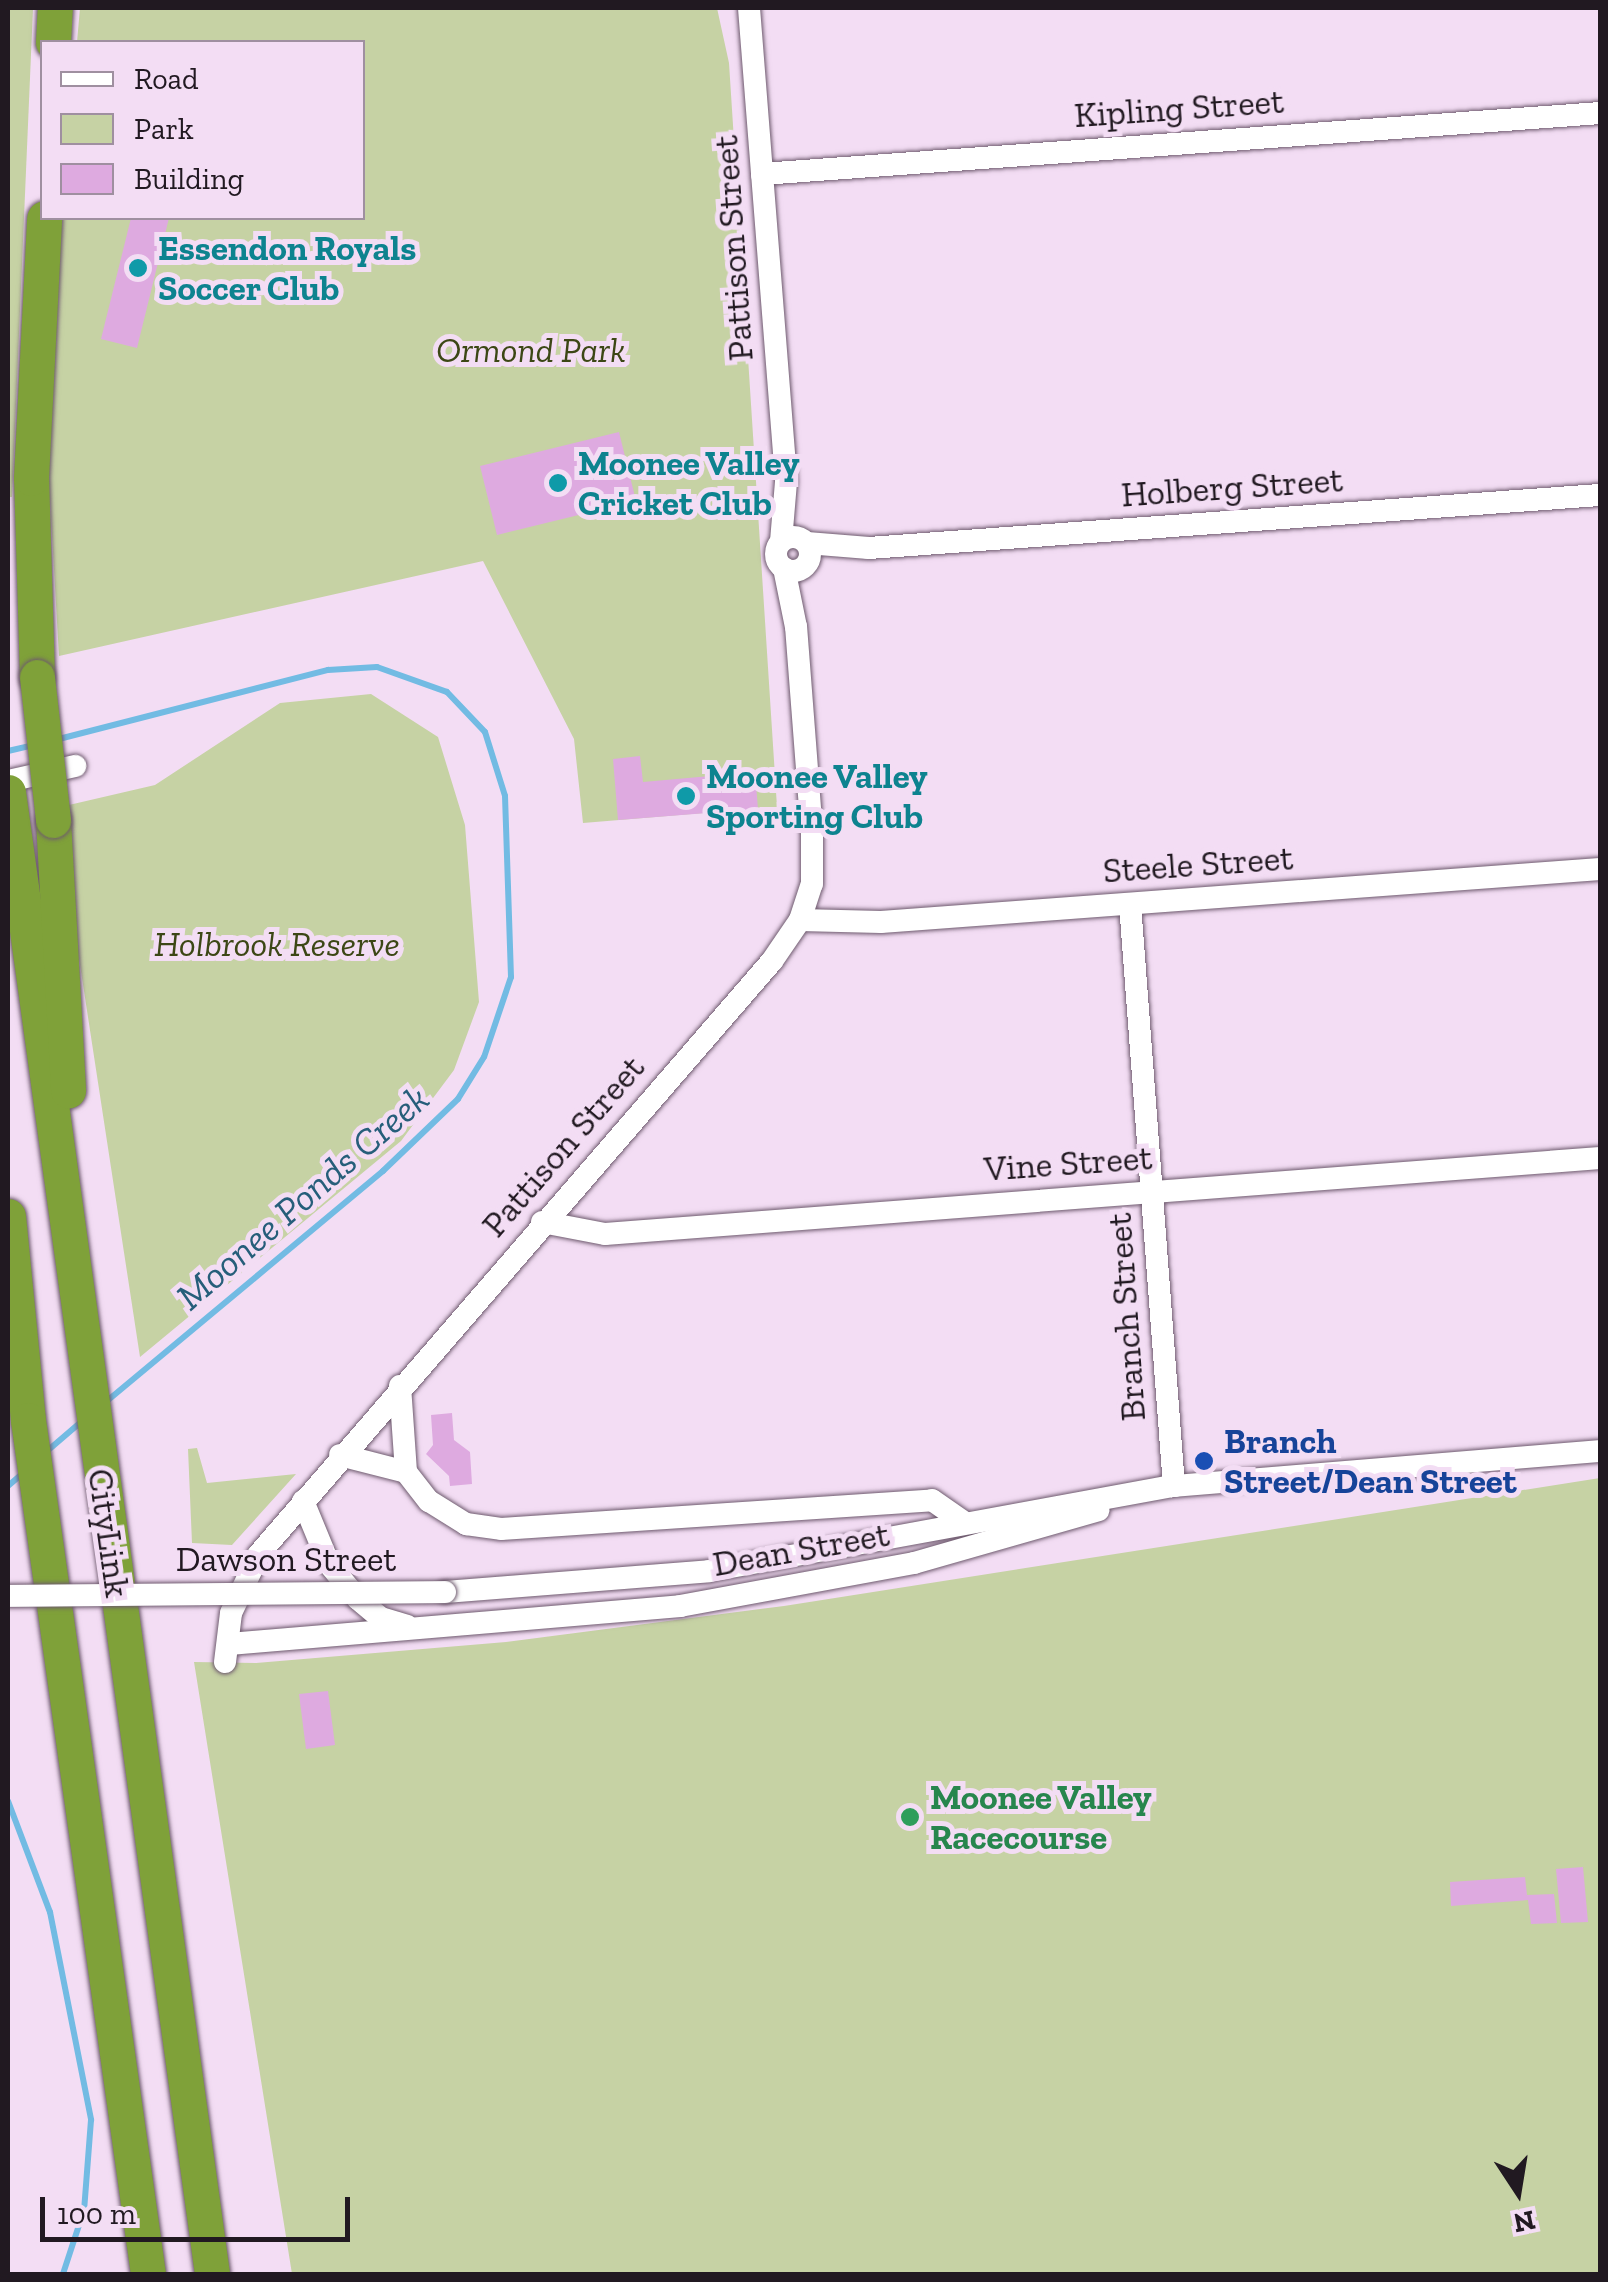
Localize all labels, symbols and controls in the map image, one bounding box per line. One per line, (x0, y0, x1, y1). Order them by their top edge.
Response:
legend (40, 40, 365, 220)
text: Road (134, 61, 199, 97)
street label: Kipling Street (1073, 80, 1285, 136)
text: Park (134, 111, 194, 147)
street label: Pattison Street (704, 134, 762, 362)
text: Building (134, 161, 244, 197)
place label: Essendon Royals Soccer Club (158, 227, 416, 309)
marker: Essendon Royals Soccer Club (127, 257, 149, 279)
park label: Ormond Park (436, 329, 626, 371)
place label: Moonee Valley Cricket Club (578, 442, 801, 524)
street label: Holberg Street (1120, 458, 1344, 516)
marker: Moonee Valley Cricket Club (547, 472, 569, 494)
place label: Moonee Valley Sporting Club (706, 755, 929, 837)
marker: Moonee Valley Sporting Club (675, 785, 697, 807)
street label: Steele Street (1102, 836, 1294, 892)
park label: Holbrook Reserve (154, 923, 400, 965)
street label: Pattison Street (473, 1047, 653, 1245)
water label: Moonee Ponds Creek (168, 1076, 438, 1320)
street label: Vine Street (983, 1136, 1153, 1190)
street label: Branch Street (1098, 1211, 1154, 1423)
place label: Branch Street/Dean Street (1224, 1420, 1517, 1502)
marker: Branch Street/Dean Street (1193, 1450, 1215, 1472)
street label: CityLink (79, 1466, 139, 1600)
street label: Dean Street (710, 1513, 892, 1585)
street label: Dawson Street (176, 1538, 396, 1580)
place label: Moonee Valley Racecourse (930, 1776, 1153, 1858)
marker: Moonee Valley Racecourse (899, 1806, 921, 1828)
north arrow (1468, 2142, 1568, 2242)
scale bar (45, 2177, 355, 2239)
text: 100 m (57, 2196, 136, 2232)
text: N (1511, 2203, 1538, 2240)

